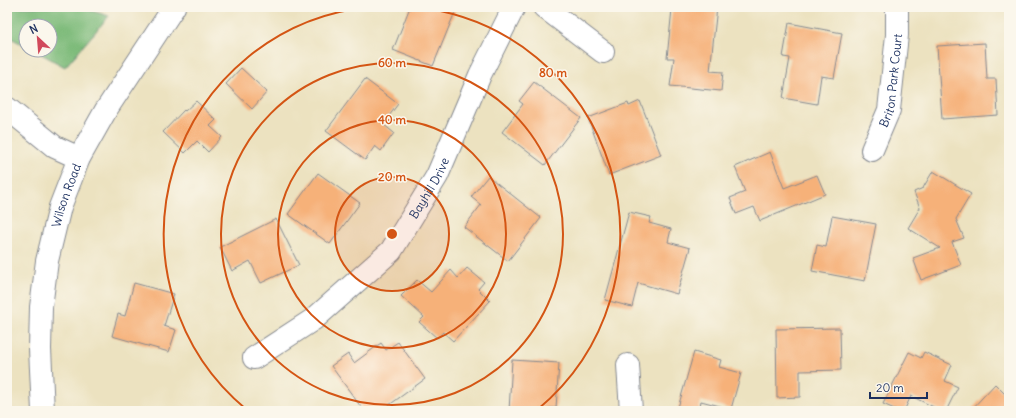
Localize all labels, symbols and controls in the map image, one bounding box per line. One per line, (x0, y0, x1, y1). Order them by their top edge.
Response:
north arrow (18, 18, 58, 58)
text: N (27, 21, 40, 37)
street label: Briton Park Court (875, 33, 905, 129)
text: 60 m (378, 55, 407, 70)
text: 80 m (539, 65, 568, 80)
text: 40 m (378, 112, 407, 127)
street label: Bayhill Drive (405, 155, 452, 221)
street label: Wilson Road (48, 161, 84, 228)
text: 20 m (378, 169, 406, 184)
centre of rings (385, 227, 399, 241)
scale bar (870, 374, 927, 400)
text: 20 m (876, 380, 904, 395)

